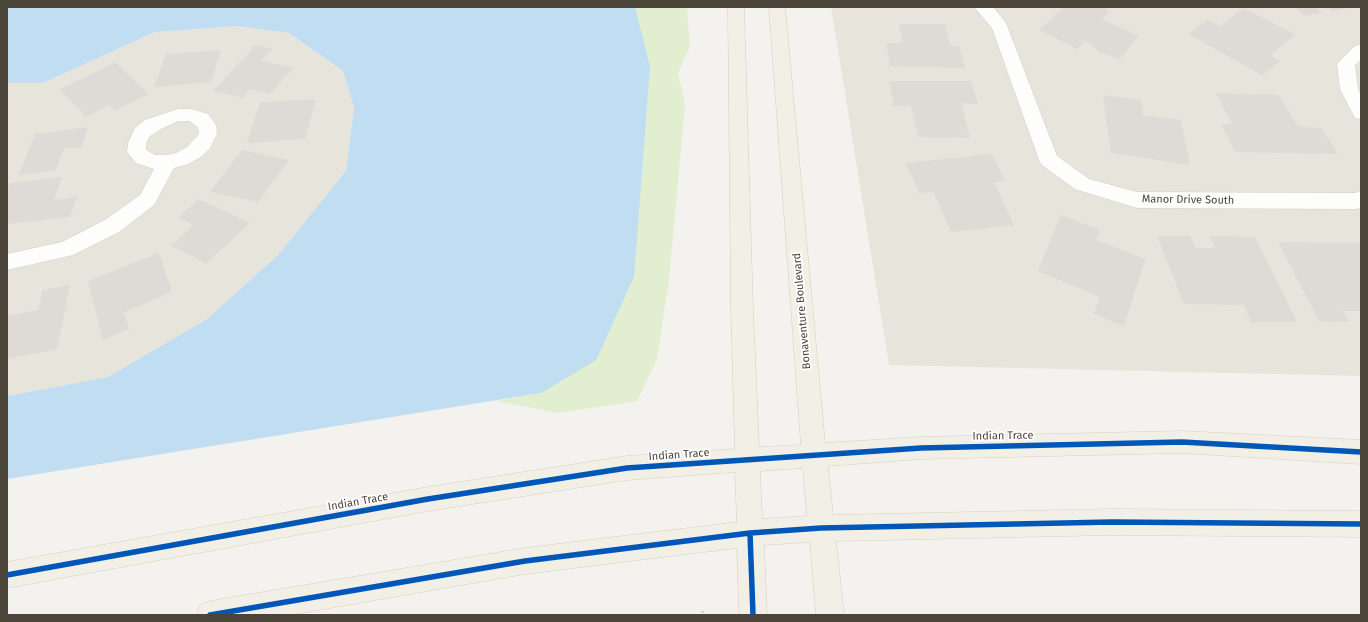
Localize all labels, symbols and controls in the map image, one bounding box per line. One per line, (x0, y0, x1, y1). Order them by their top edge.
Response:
street label: Manor Drive South (1142, 193, 1234, 207)
street label: Bonaventure Boulevard (790, 252, 814, 370)
street label: Indian Trace (972, 429, 1034, 443)
street label: Indian Trace (648, 446, 710, 464)
street label: Indian Trace (327, 490, 389, 514)

